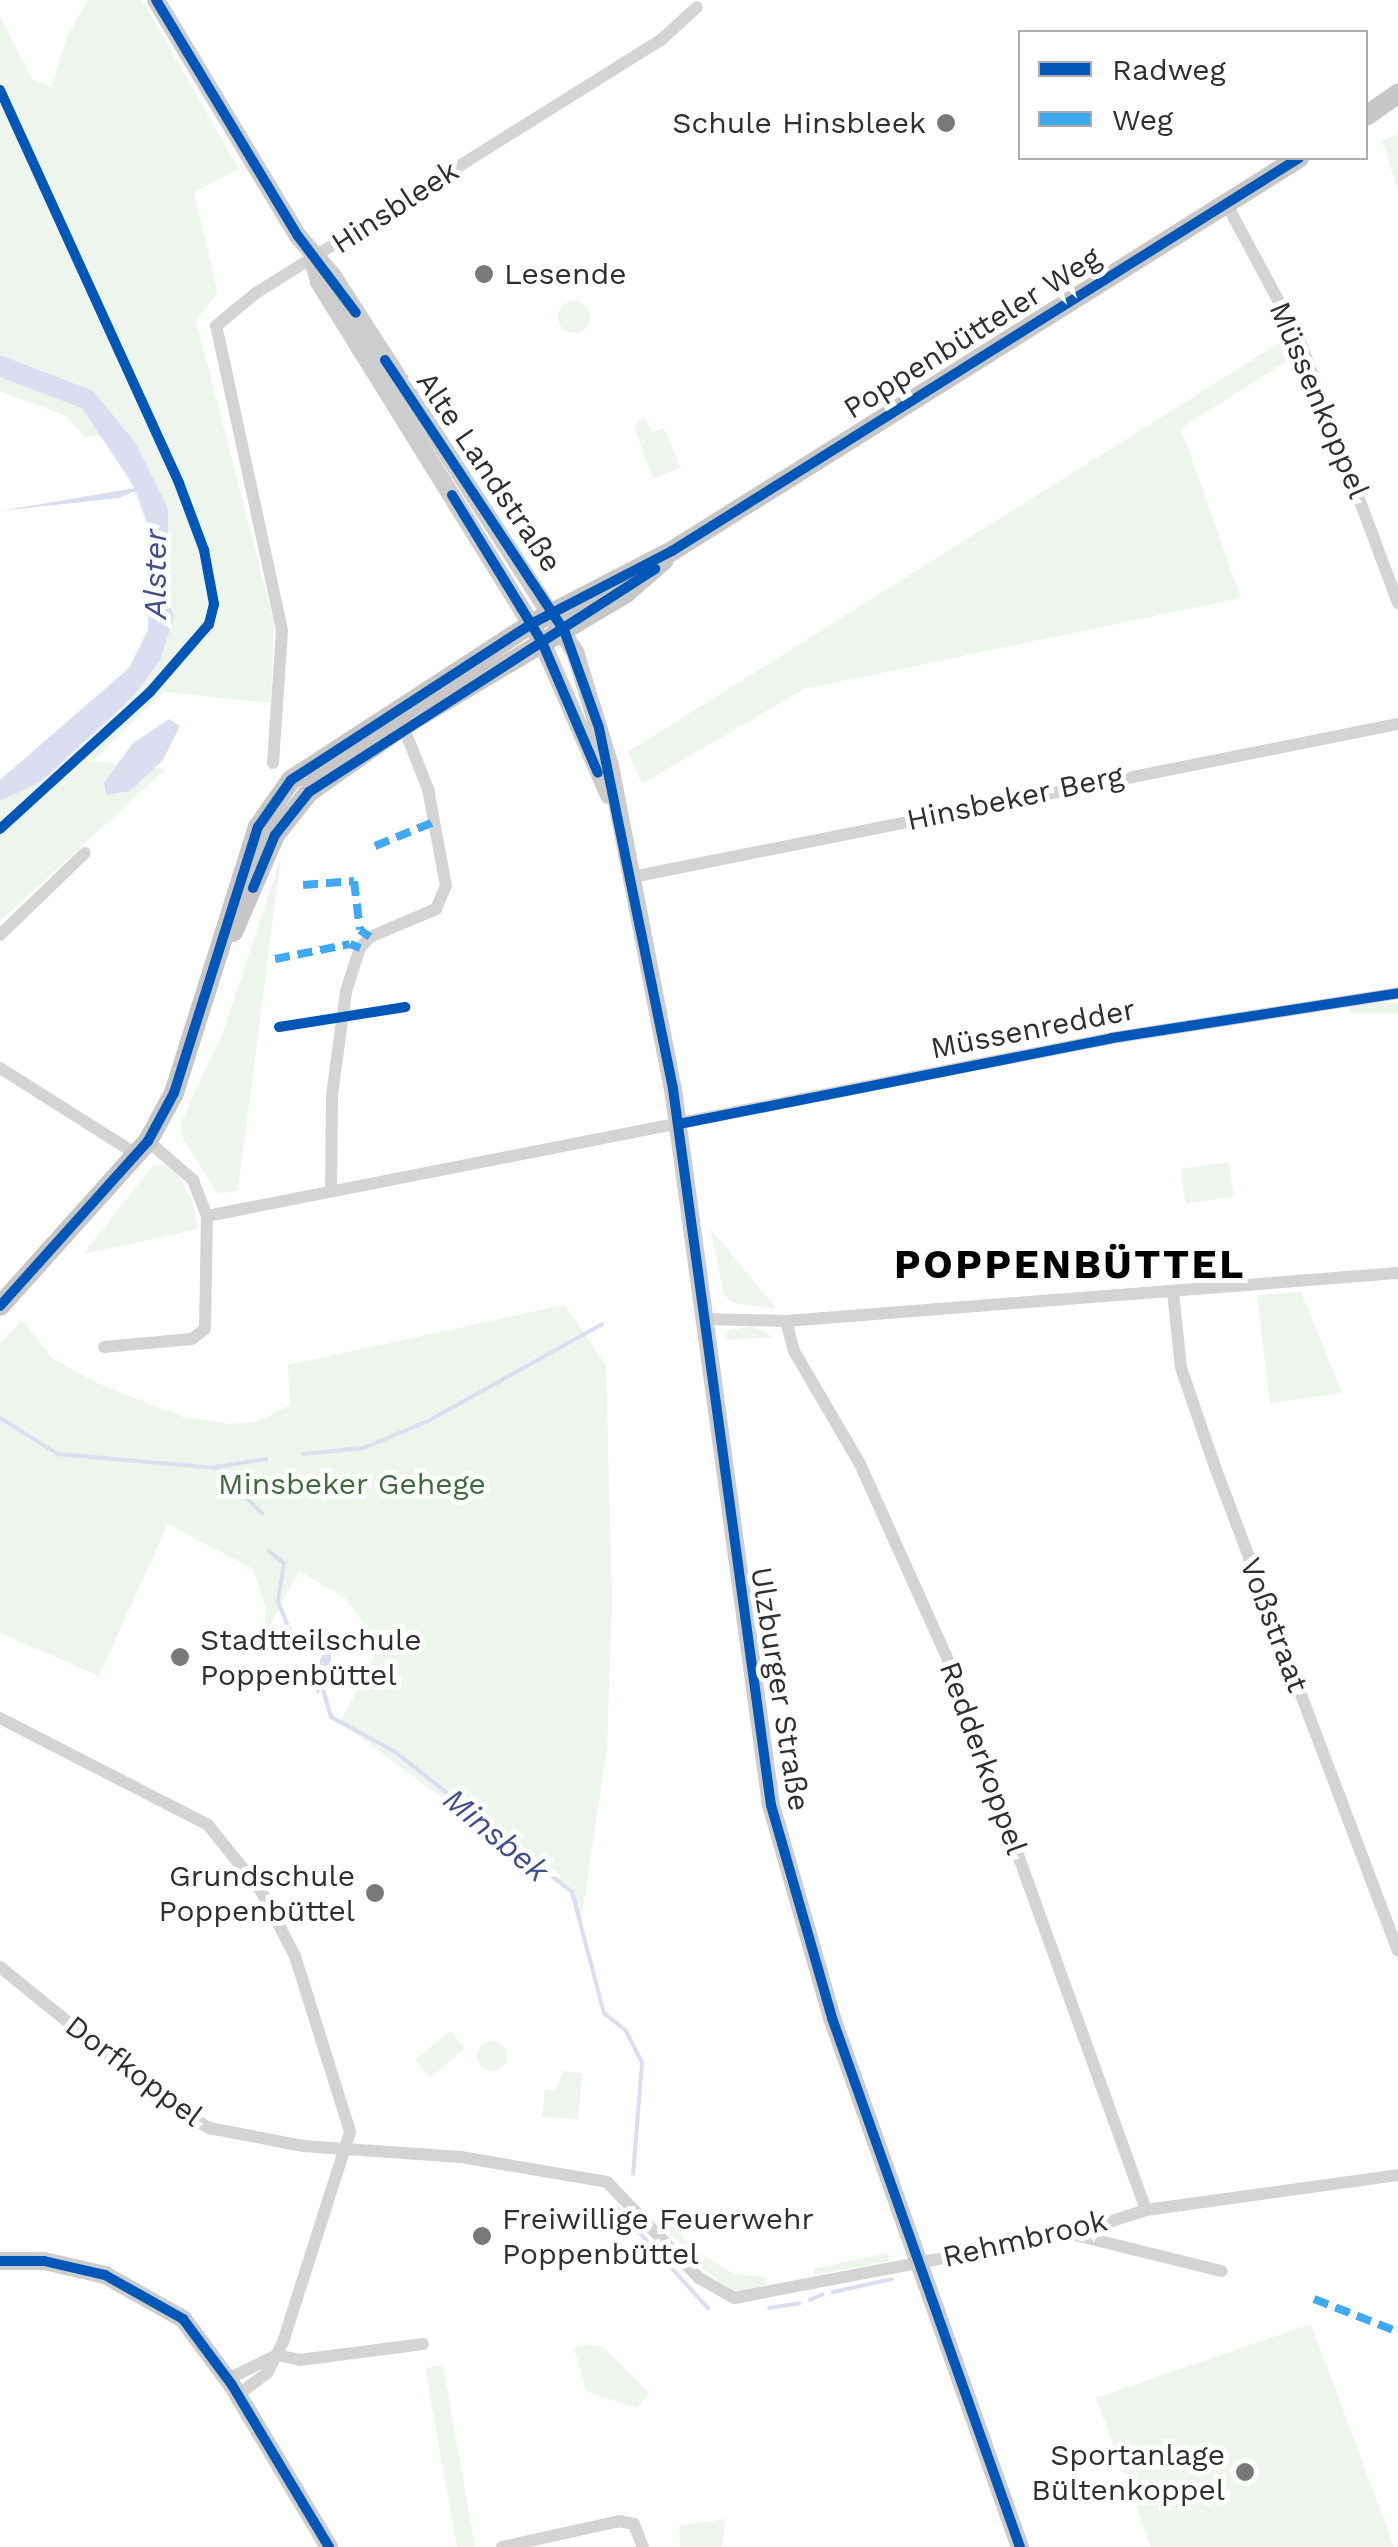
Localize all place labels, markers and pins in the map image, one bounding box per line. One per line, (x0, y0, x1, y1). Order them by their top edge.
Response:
place label: Schule Hinsbleek (672, 105, 926, 141)
marker: Schule Hinsbleek (935, 112, 957, 134)
place label: Lesende (504, 256, 627, 292)
marker: Lesende (473, 263, 495, 285)
place label: Stadtteilschule Poppenbüttel (200, 1622, 421, 1692)
marker: Stadtteilschule Poppenbüttel (169, 1646, 191, 1668)
place label: Grundschule Poppenbüttel (158, 1858, 355, 1928)
marker: Grundschule Poppenbüttel (364, 1882, 386, 1904)
place label: Freiwillige Feuerwehr Poppenbüttel (502, 2201, 814, 2272)
marker: Freiwillige Feuerwehr Poppenbüttel (471, 2225, 493, 2247)
place label: Sportanlage Bültenkoppel (1031, 2437, 1225, 2508)
marker: Sportanlage Bültenkoppel (1234, 2461, 1256, 2483)

